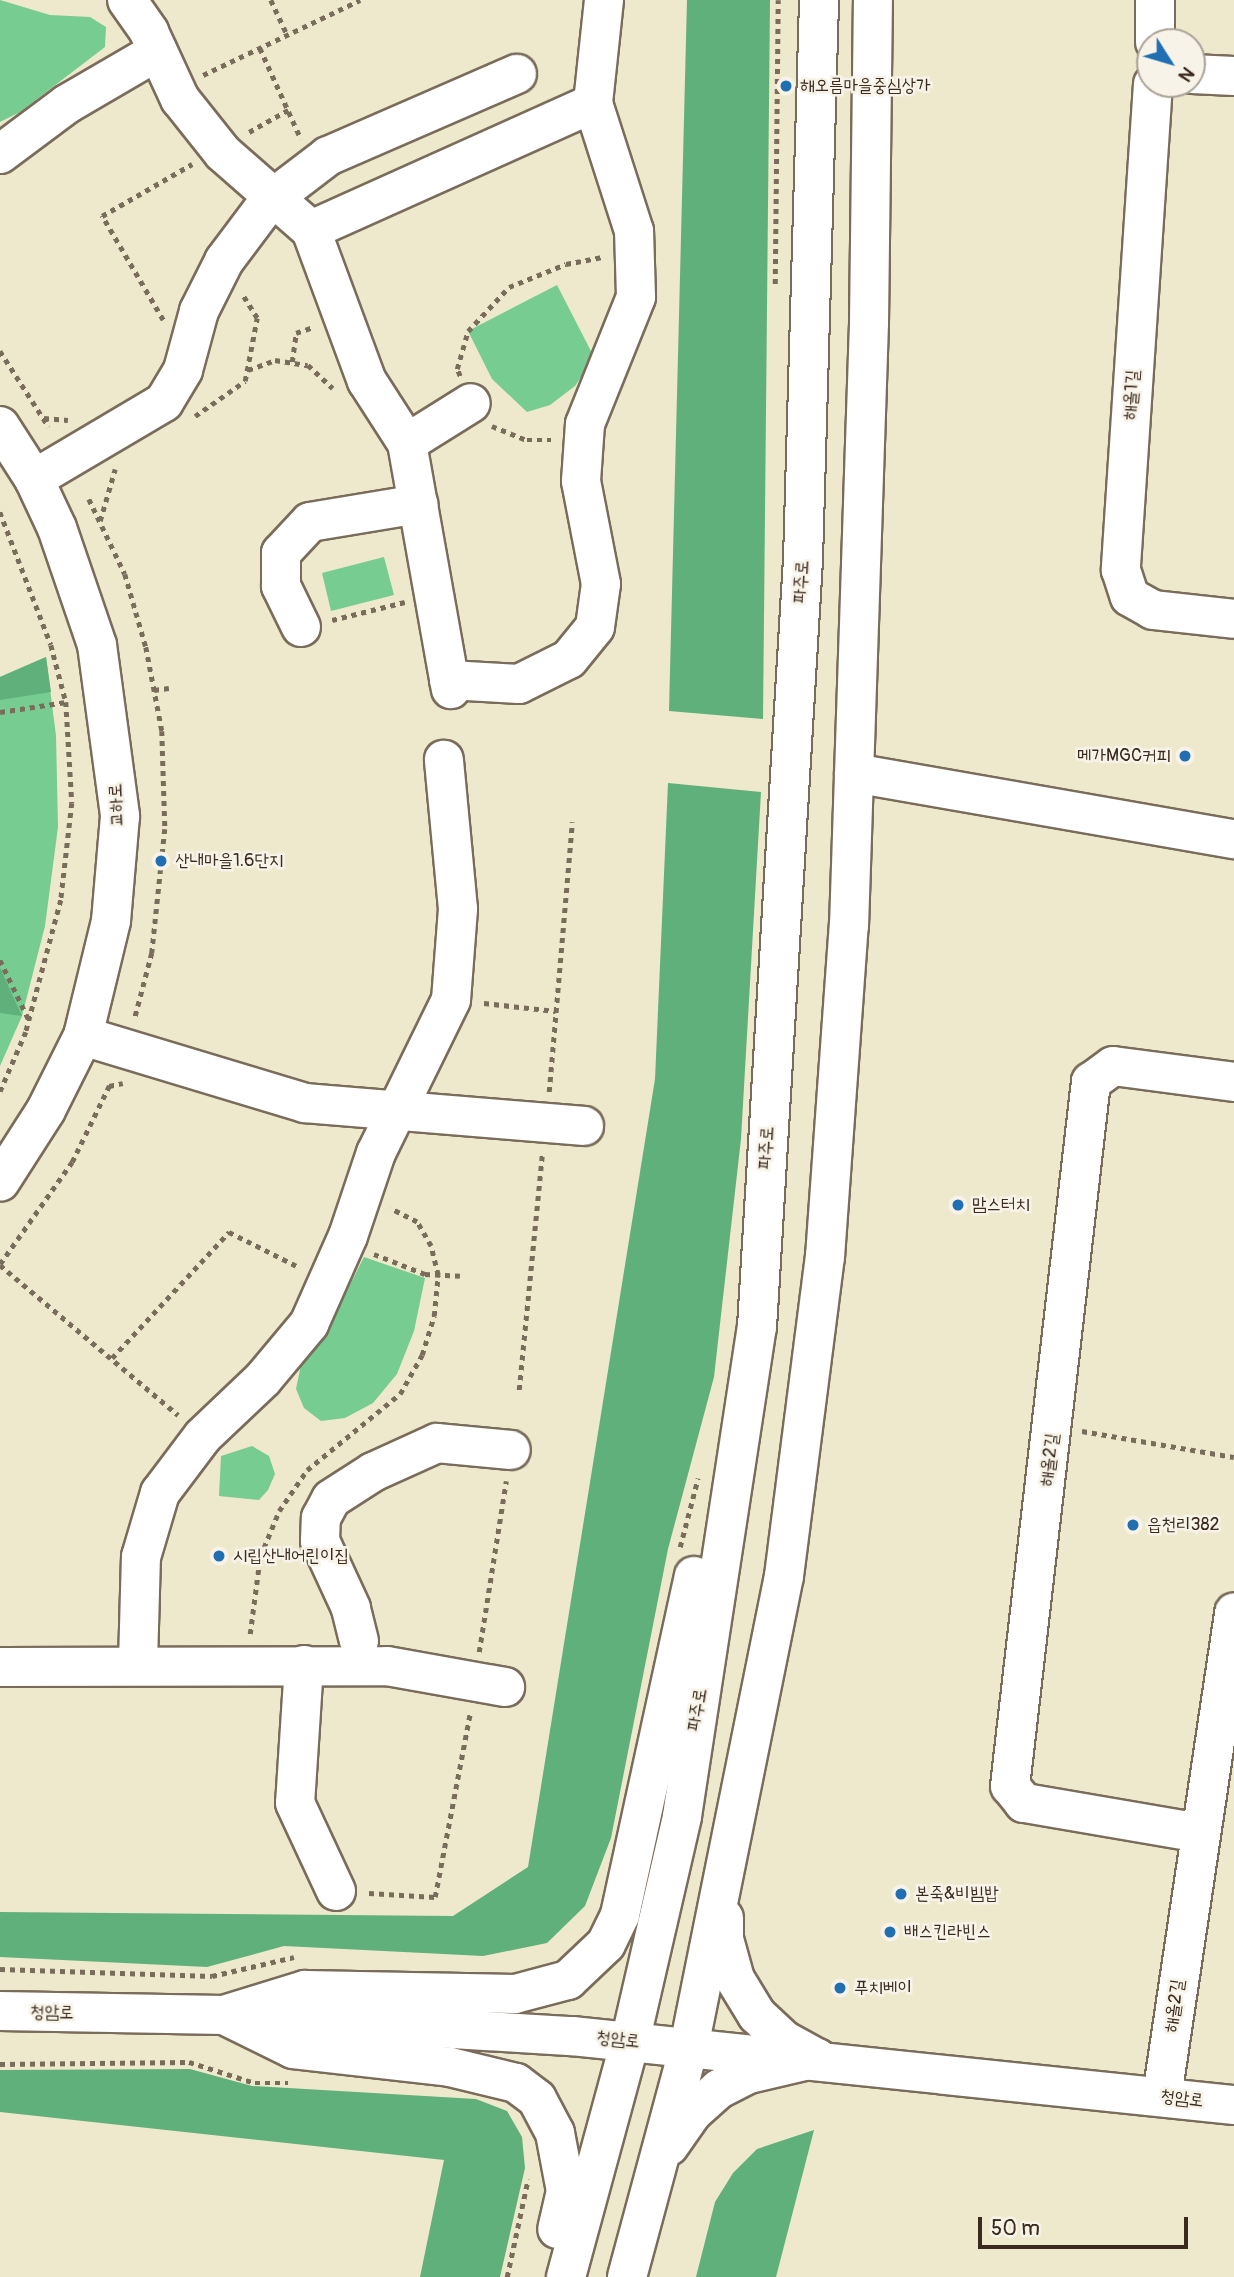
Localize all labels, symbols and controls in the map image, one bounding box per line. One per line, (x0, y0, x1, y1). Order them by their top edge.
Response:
north arrow (1136, 28, 1206, 98)
text: N (1173, 62, 1200, 87)
place label: 해오름마을중심상가 (800, 75, 930, 97)
marker: 해오름마을중심상가 (778, 78, 794, 94)
street label: 해올1길 (1119, 369, 1145, 421)
street label: 파주로 (790, 560, 814, 604)
place label: 메가MGC커피 (1077, 745, 1171, 767)
marker: 메가MGC커피 (1177, 748, 1193, 764)
street label: 교하로 (105, 783, 129, 827)
place label: 산내마을1.6단지 (175, 850, 283, 872)
marker: 산내마을1.6단지 (153, 853, 169, 869)
street label: 파주로 (755, 1126, 779, 1170)
place label: 맘스터치 (972, 1194, 1030, 1216)
marker: 맘스터치 (950, 1197, 966, 1213)
street label: 해올2길 (1036, 1432, 1064, 1488)
place label: 읍천리382 (1147, 1514, 1220, 1536)
marker: 읍천리382 (1125, 1517, 1141, 1533)
place label: 시립산내어린이집 (233, 1545, 349, 1567)
marker: 시립산내어린이집 (211, 1548, 227, 1564)
street label: 파주로 (684, 1687, 712, 1733)
place label: 본죽&비빔밥 (915, 1883, 999, 1905)
marker: 본죽&비빔밥 (893, 1886, 909, 1902)
place label: 배스킨라빈스 (904, 1921, 991, 1943)
marker: 배스킨라빈스 (882, 1924, 898, 1940)
place label: 푸치베이 (854, 1977, 912, 1999)
street label: 해올2길 (1161, 1978, 1189, 2034)
marker: 푸치베이 (832, 1980, 848, 1996)
street label: 청암로 (30, 2002, 74, 2024)
street label: 청암로 (595, 2027, 641, 2053)
street label: 청암로 (1159, 2086, 1205, 2112)
scale bar (982, 2204, 1192, 2248)
text: 50 m (991, 2215, 1040, 2242)

